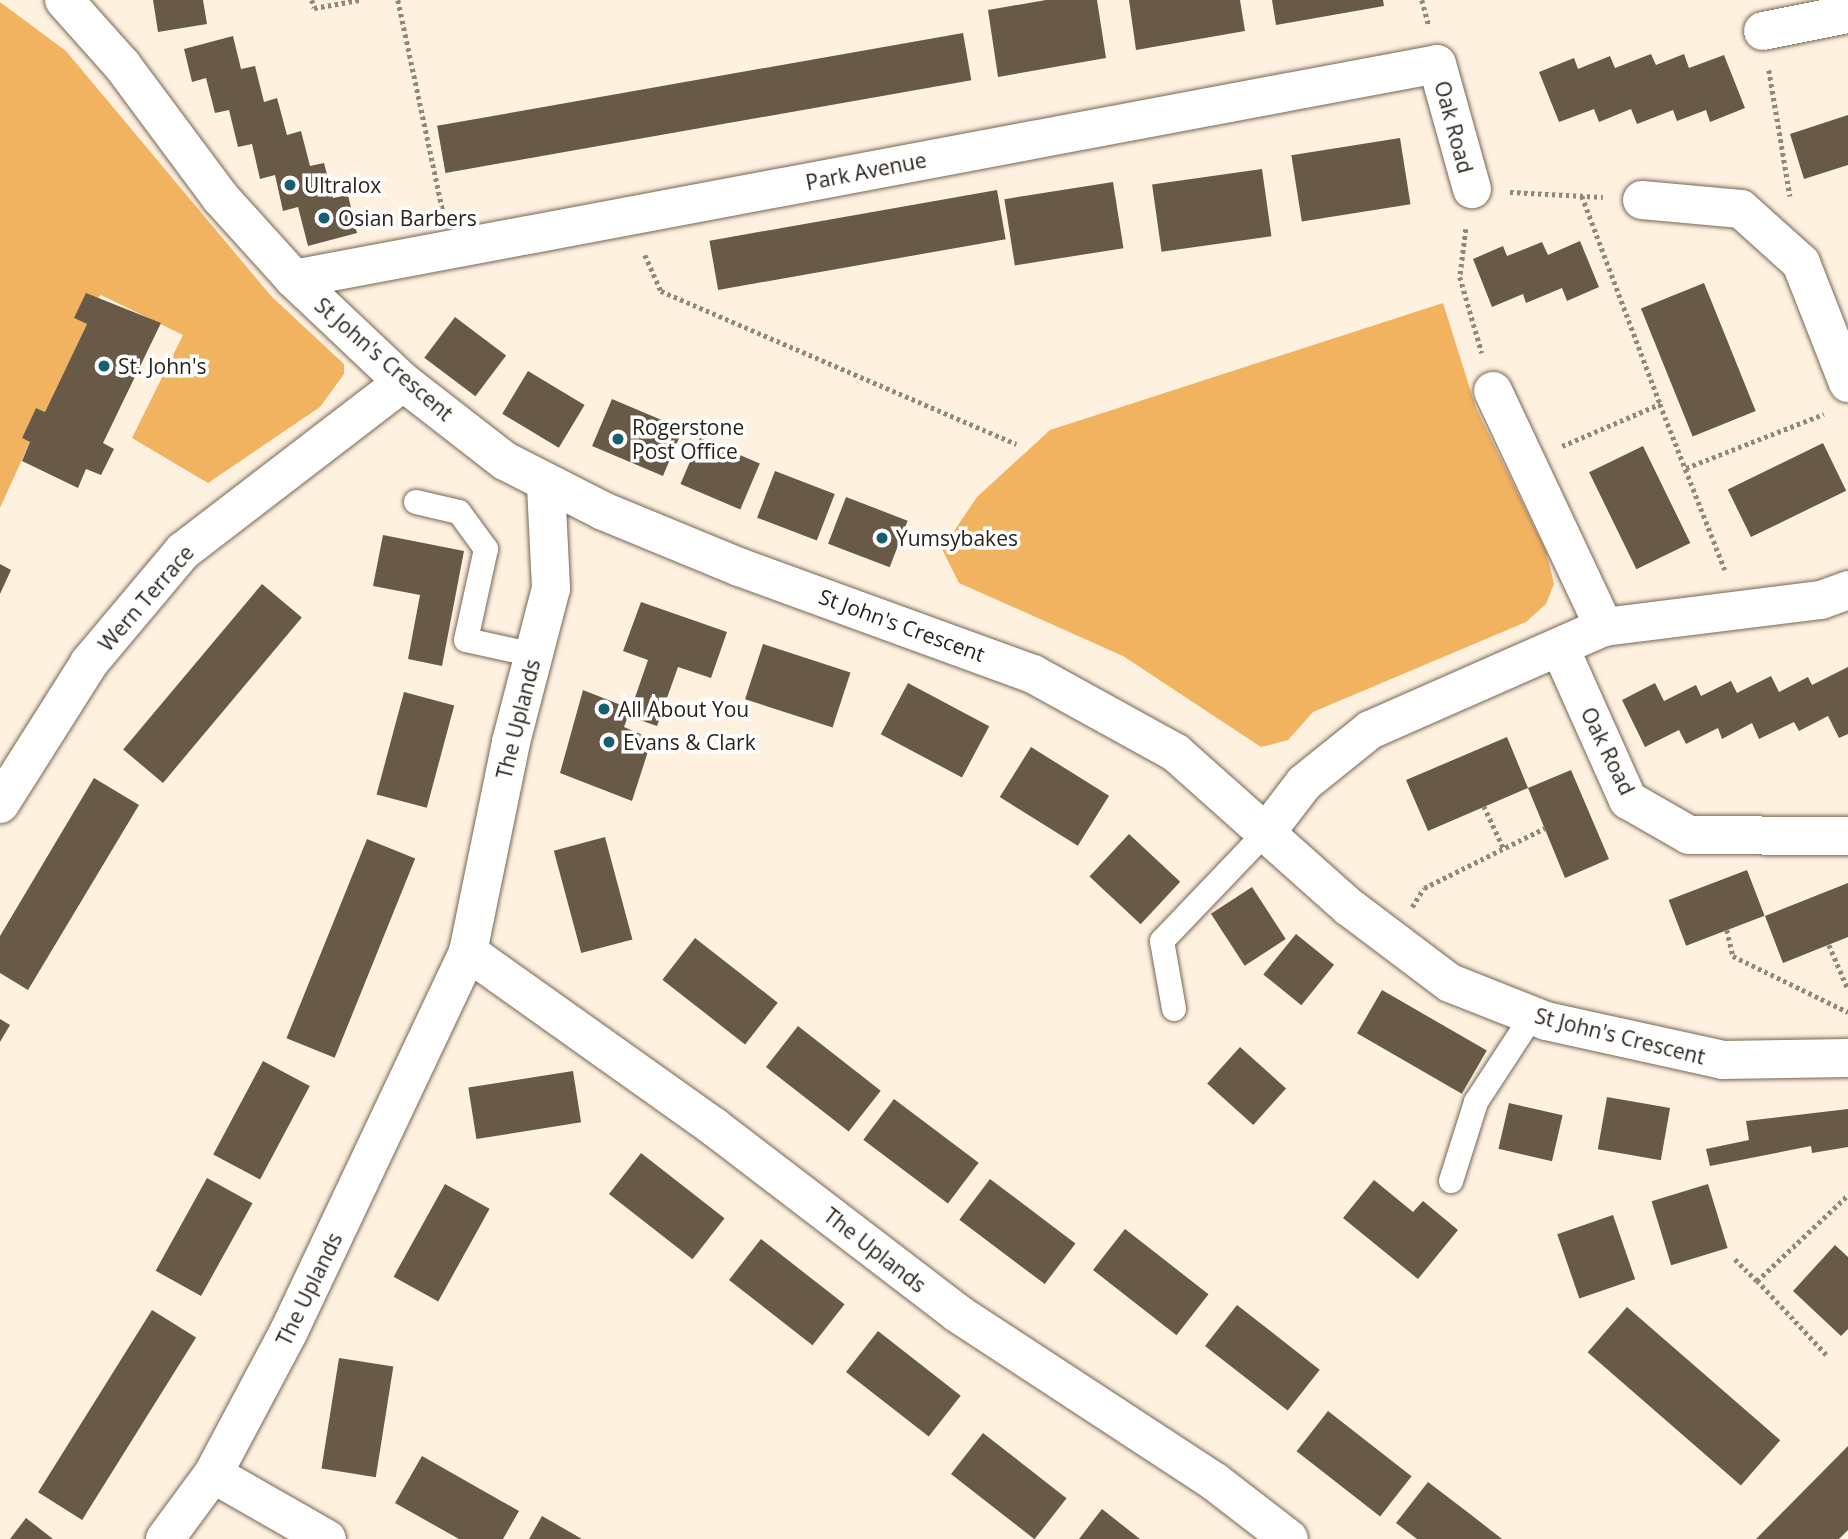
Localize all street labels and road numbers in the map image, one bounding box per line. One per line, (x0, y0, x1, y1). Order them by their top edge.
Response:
street label: Oak Road (1430, 78, 1478, 176)
street label: Park Avenue (803, 147, 929, 195)
street label: St John's Crescent (310, 292, 458, 426)
street label: Wern Terrace (93, 540, 199, 656)
street label: St John's Crescent (816, 583, 988, 667)
street label: The Uplands (491, 656, 545, 782)
street label: Oak Road (1576, 703, 1640, 799)
street label: St John's Crescent (1532, 1003, 1708, 1069)
street label: The Uplands (819, 1202, 931, 1298)
street label: The Uplands (271, 1228, 347, 1350)

